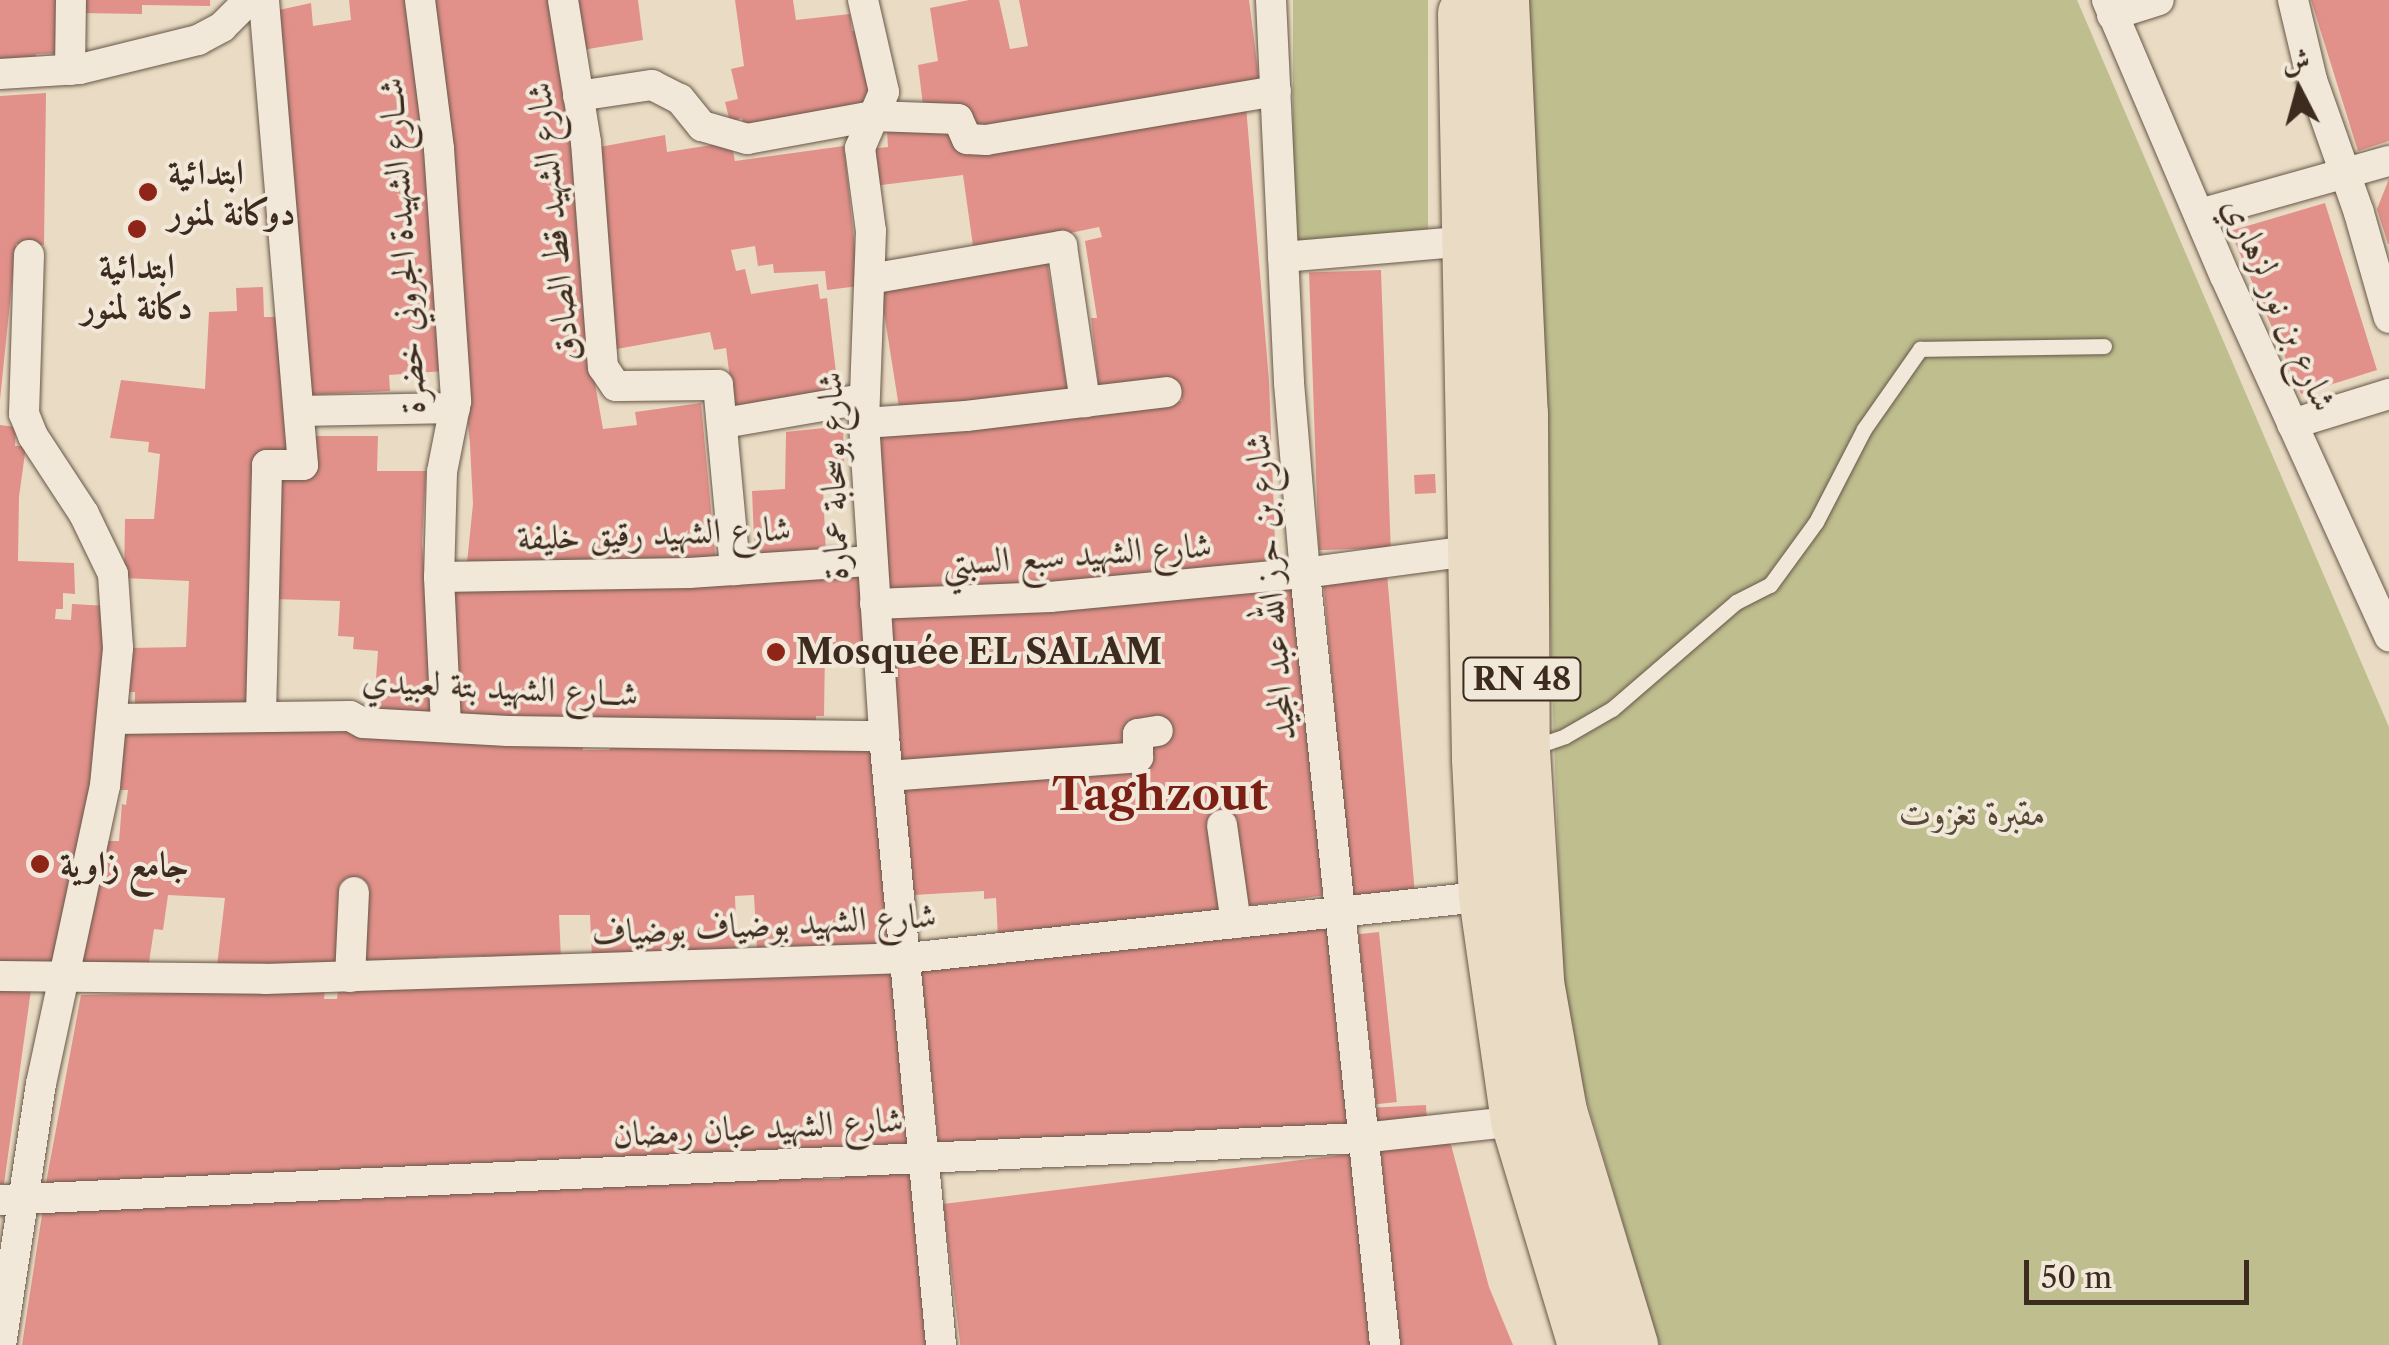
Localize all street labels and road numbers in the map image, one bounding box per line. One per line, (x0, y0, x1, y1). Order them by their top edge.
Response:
street label: شــارع الشهيدة الجروني خضرة (369, 76, 435, 416)
street label: شارع الشهيد قط الصادق (517, 80, 589, 364)
street label: شارع بن نور لزهاري (2214, 190, 2346, 418)
street label: شارع بوسحابة عمارة (808, 371, 858, 581)
street label: شارع بن حرز الله عبد المجيد (1236, 432, 1304, 742)
street label: شارع الشهيد رقيق خليفة (516, 507, 792, 559)
street label: شارع الشهيد سبع السبتي (941, 524, 1213, 584)
road number: RN 48 (1462, 652, 1582, 706)
street label: شــارع الشهيد بتة لعبيدي (361, 659, 639, 715)
street label: شارع الشهيد بوضياف بوضياف (591, 894, 937, 954)
street label: شارع الشهيد عبان رمضان (612, 1098, 904, 1156)

